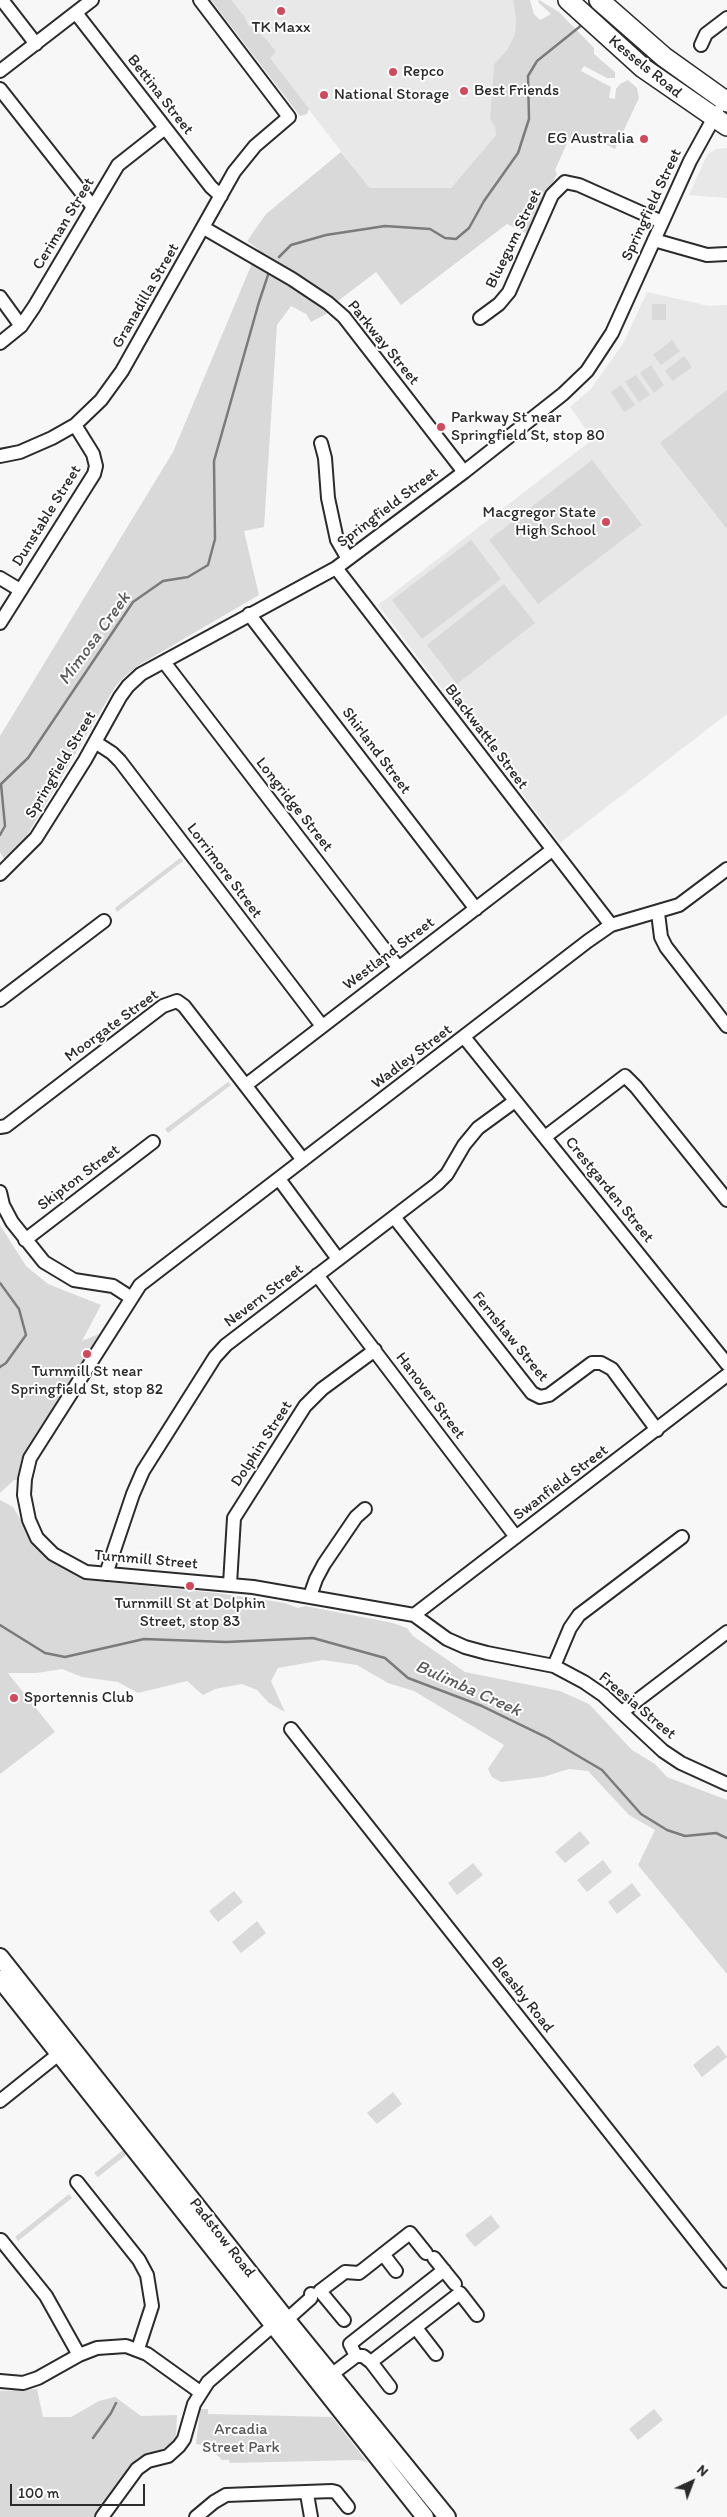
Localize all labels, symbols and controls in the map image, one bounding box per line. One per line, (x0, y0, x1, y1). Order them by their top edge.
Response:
marker: TK Maxx (275, 5, 287, 17)
place label: TK Maxx (252, 18, 310, 38)
street label: Kessels Road (604, 31, 686, 103)
street label: Bettina Street (123, 51, 197, 139)
place label: Repco (403, 62, 444, 82)
marker: Repco (387, 66, 399, 78)
place label: Best Friends (474, 81, 559, 101)
place label: National Storage (334, 85, 449, 105)
marker: Best Friends (458, 85, 470, 97)
marker: National Storage (318, 89, 330, 101)
place label: EG Australia (547, 129, 634, 149)
marker: EG Australia (638, 133, 650, 145)
street label: Springfield Street (618, 146, 686, 264)
street label: Ceriman Street (29, 174, 99, 274)
street label: Bluegum Street (482, 186, 546, 292)
street label: Granadilla Street (108, 240, 184, 352)
street label: Parkway Street (343, 297, 423, 389)
place label: Parkway St near Springfield St, stop 80 (451, 408, 605, 446)
marker: Parkway St near Springfield St, stop 80 (435, 421, 447, 433)
street label: Dunstable Street (8, 462, 86, 570)
street label: Springfield Street (334, 464, 442, 552)
place label: Macgregor State High School (483, 503, 596, 541)
marker: Macgregor State High School (600, 516, 612, 528)
water label: Mimosa Creek (54, 588, 136, 690)
street label: Blackwattle Street (440, 680, 532, 794)
street label: Shirland Street (337, 704, 415, 798)
street label: Springfield Street (21, 708, 101, 822)
street label: Longridge Street (251, 754, 337, 856)
street label: Lorrimore Street (182, 820, 266, 922)
street label: Westland Street (339, 913, 439, 995)
street label: Moorgate Street (61, 986, 163, 1066)
street label: Wadley Street (368, 1020, 456, 1094)
street label: Crestgarden Street (560, 1133, 658, 1247)
street label: Skipton Street (34, 1141, 124, 1215)
street label: Nevern Street (221, 1260, 307, 1332)
street label: Fernshaw Street (468, 1288, 552, 1386)
marker: Turnmill St near Springfield St, stop 82 (81, 1348, 93, 1360)
street label: Hanover Street (391, 1349, 469, 1443)
place label: Turnmill St near Springfield St, stop 82 (11, 1362, 163, 1400)
street label: Dolphin Street (227, 1397, 297, 1491)
street label: Swanfield Street (510, 1441, 612, 1525)
street label: Turnmill Street (93, 1546, 199, 1574)
marker: Turnmill St at Dolphin Street, stop 83 (184, 1580, 196, 1592)
place label: Turnmill St at Dolphin Street, stop 83 (114, 1594, 266, 1632)
water label: Bulimba Creek (412, 1656, 524, 1722)
street label: Freesia Street (594, 1668, 680, 1744)
place label: Sportennis Club (24, 1688, 134, 1708)
marker: Sportennis Club (8, 1692, 20, 1704)
street label: Bleasby Road (486, 1953, 558, 2037)
street label: Padstow Road (185, 2194, 259, 2282)
park label: Arcadia Street Park (202, 2420, 280, 2458)
north arrow (667, 2457, 717, 2507)
text: N (693, 2461, 712, 2480)
scale bar (12, 2474, 148, 2506)
text: 100 m (18, 2484, 59, 2502)

